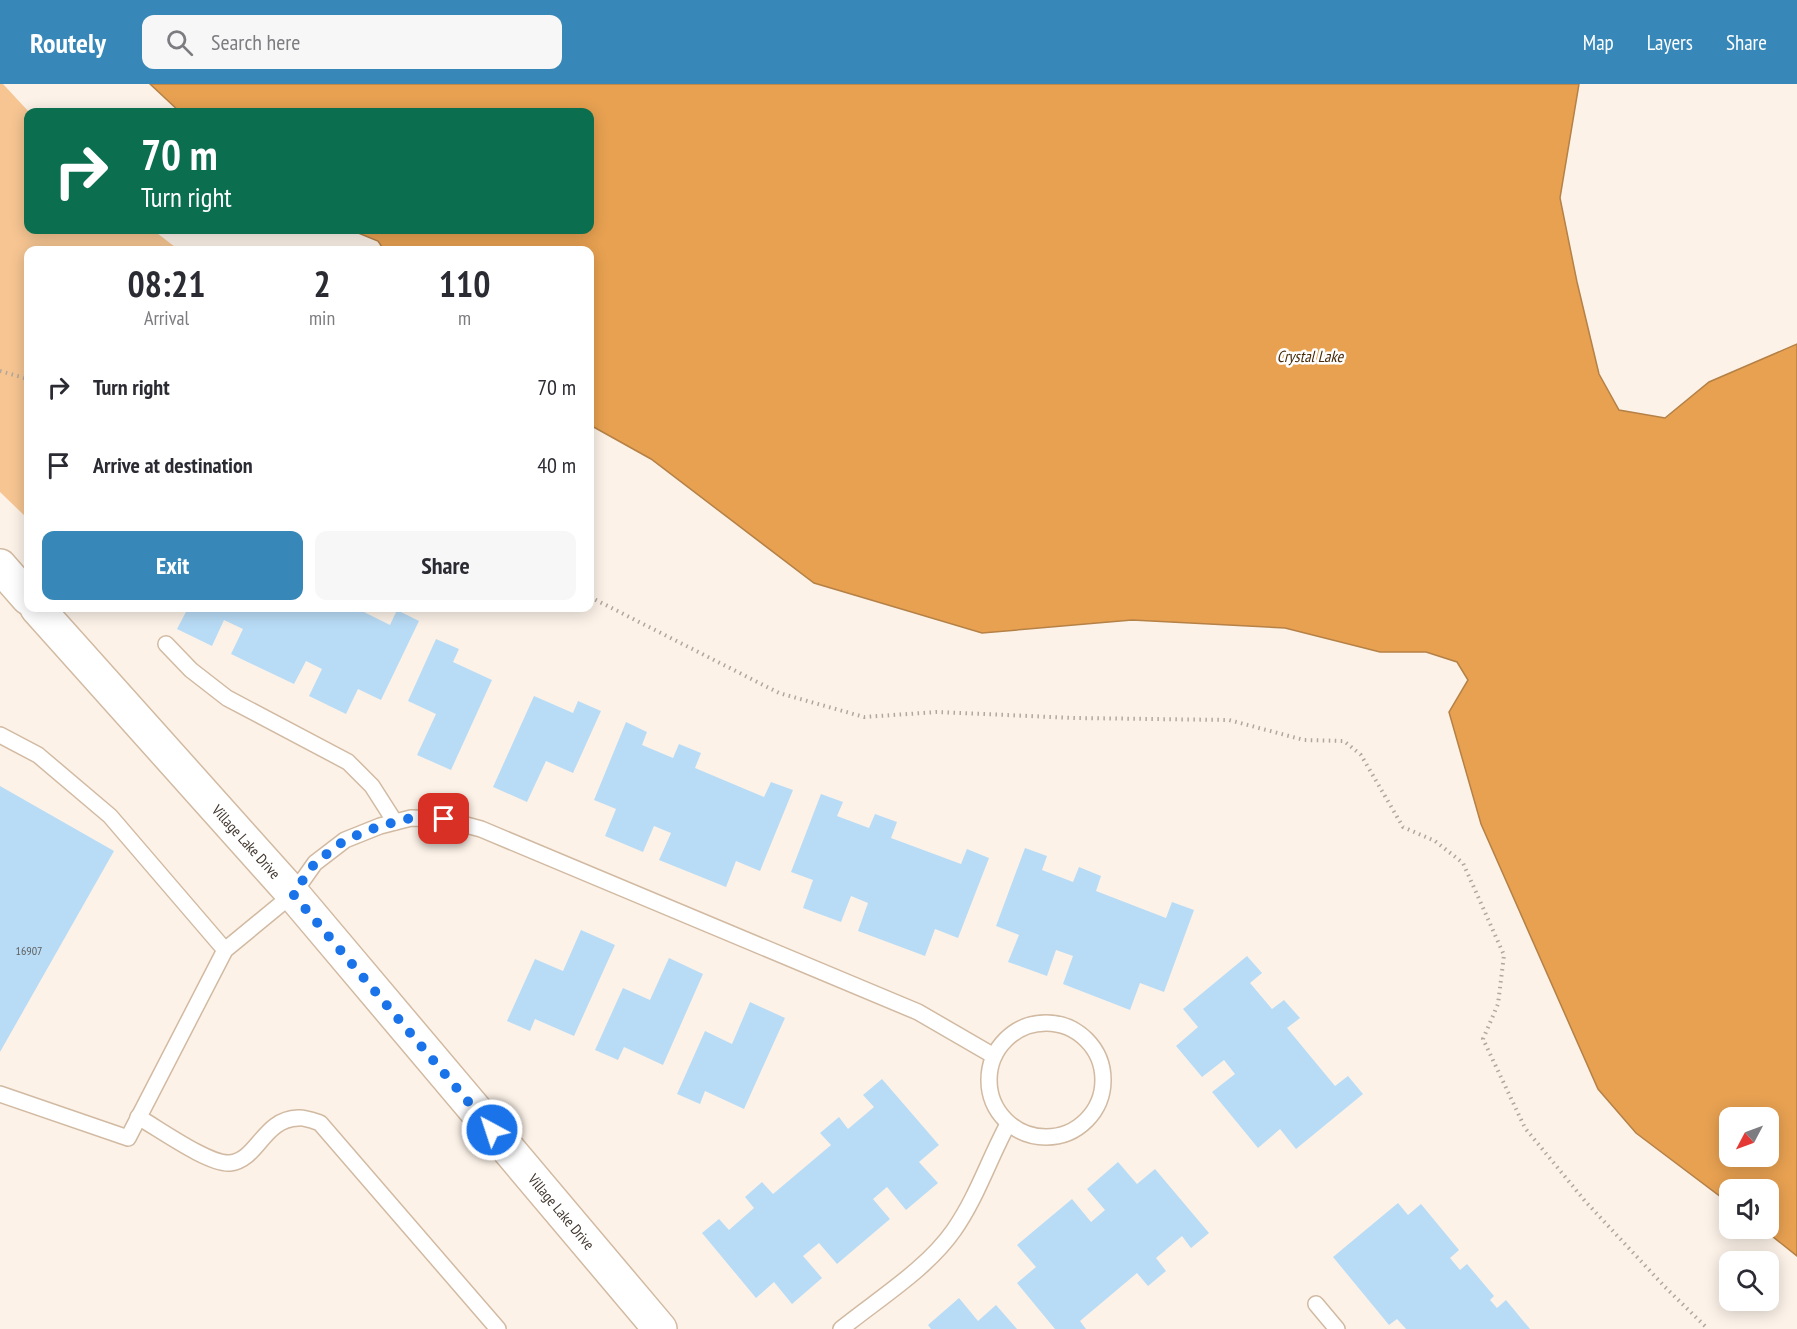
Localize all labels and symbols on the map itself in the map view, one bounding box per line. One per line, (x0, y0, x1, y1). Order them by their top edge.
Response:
water label: Crystal Lake (1277, 346, 1345, 366)
pin (418, 793, 469, 844)
street label: Village Lake Drive (207, 800, 285, 883)
house number: 16907 (15, 943, 43, 958)
position arrow (460, 1098, 524, 1162)
north arrow (1719, 1107, 1779, 1167)
street label: Village Lake Drive (523, 1169, 599, 1254)

